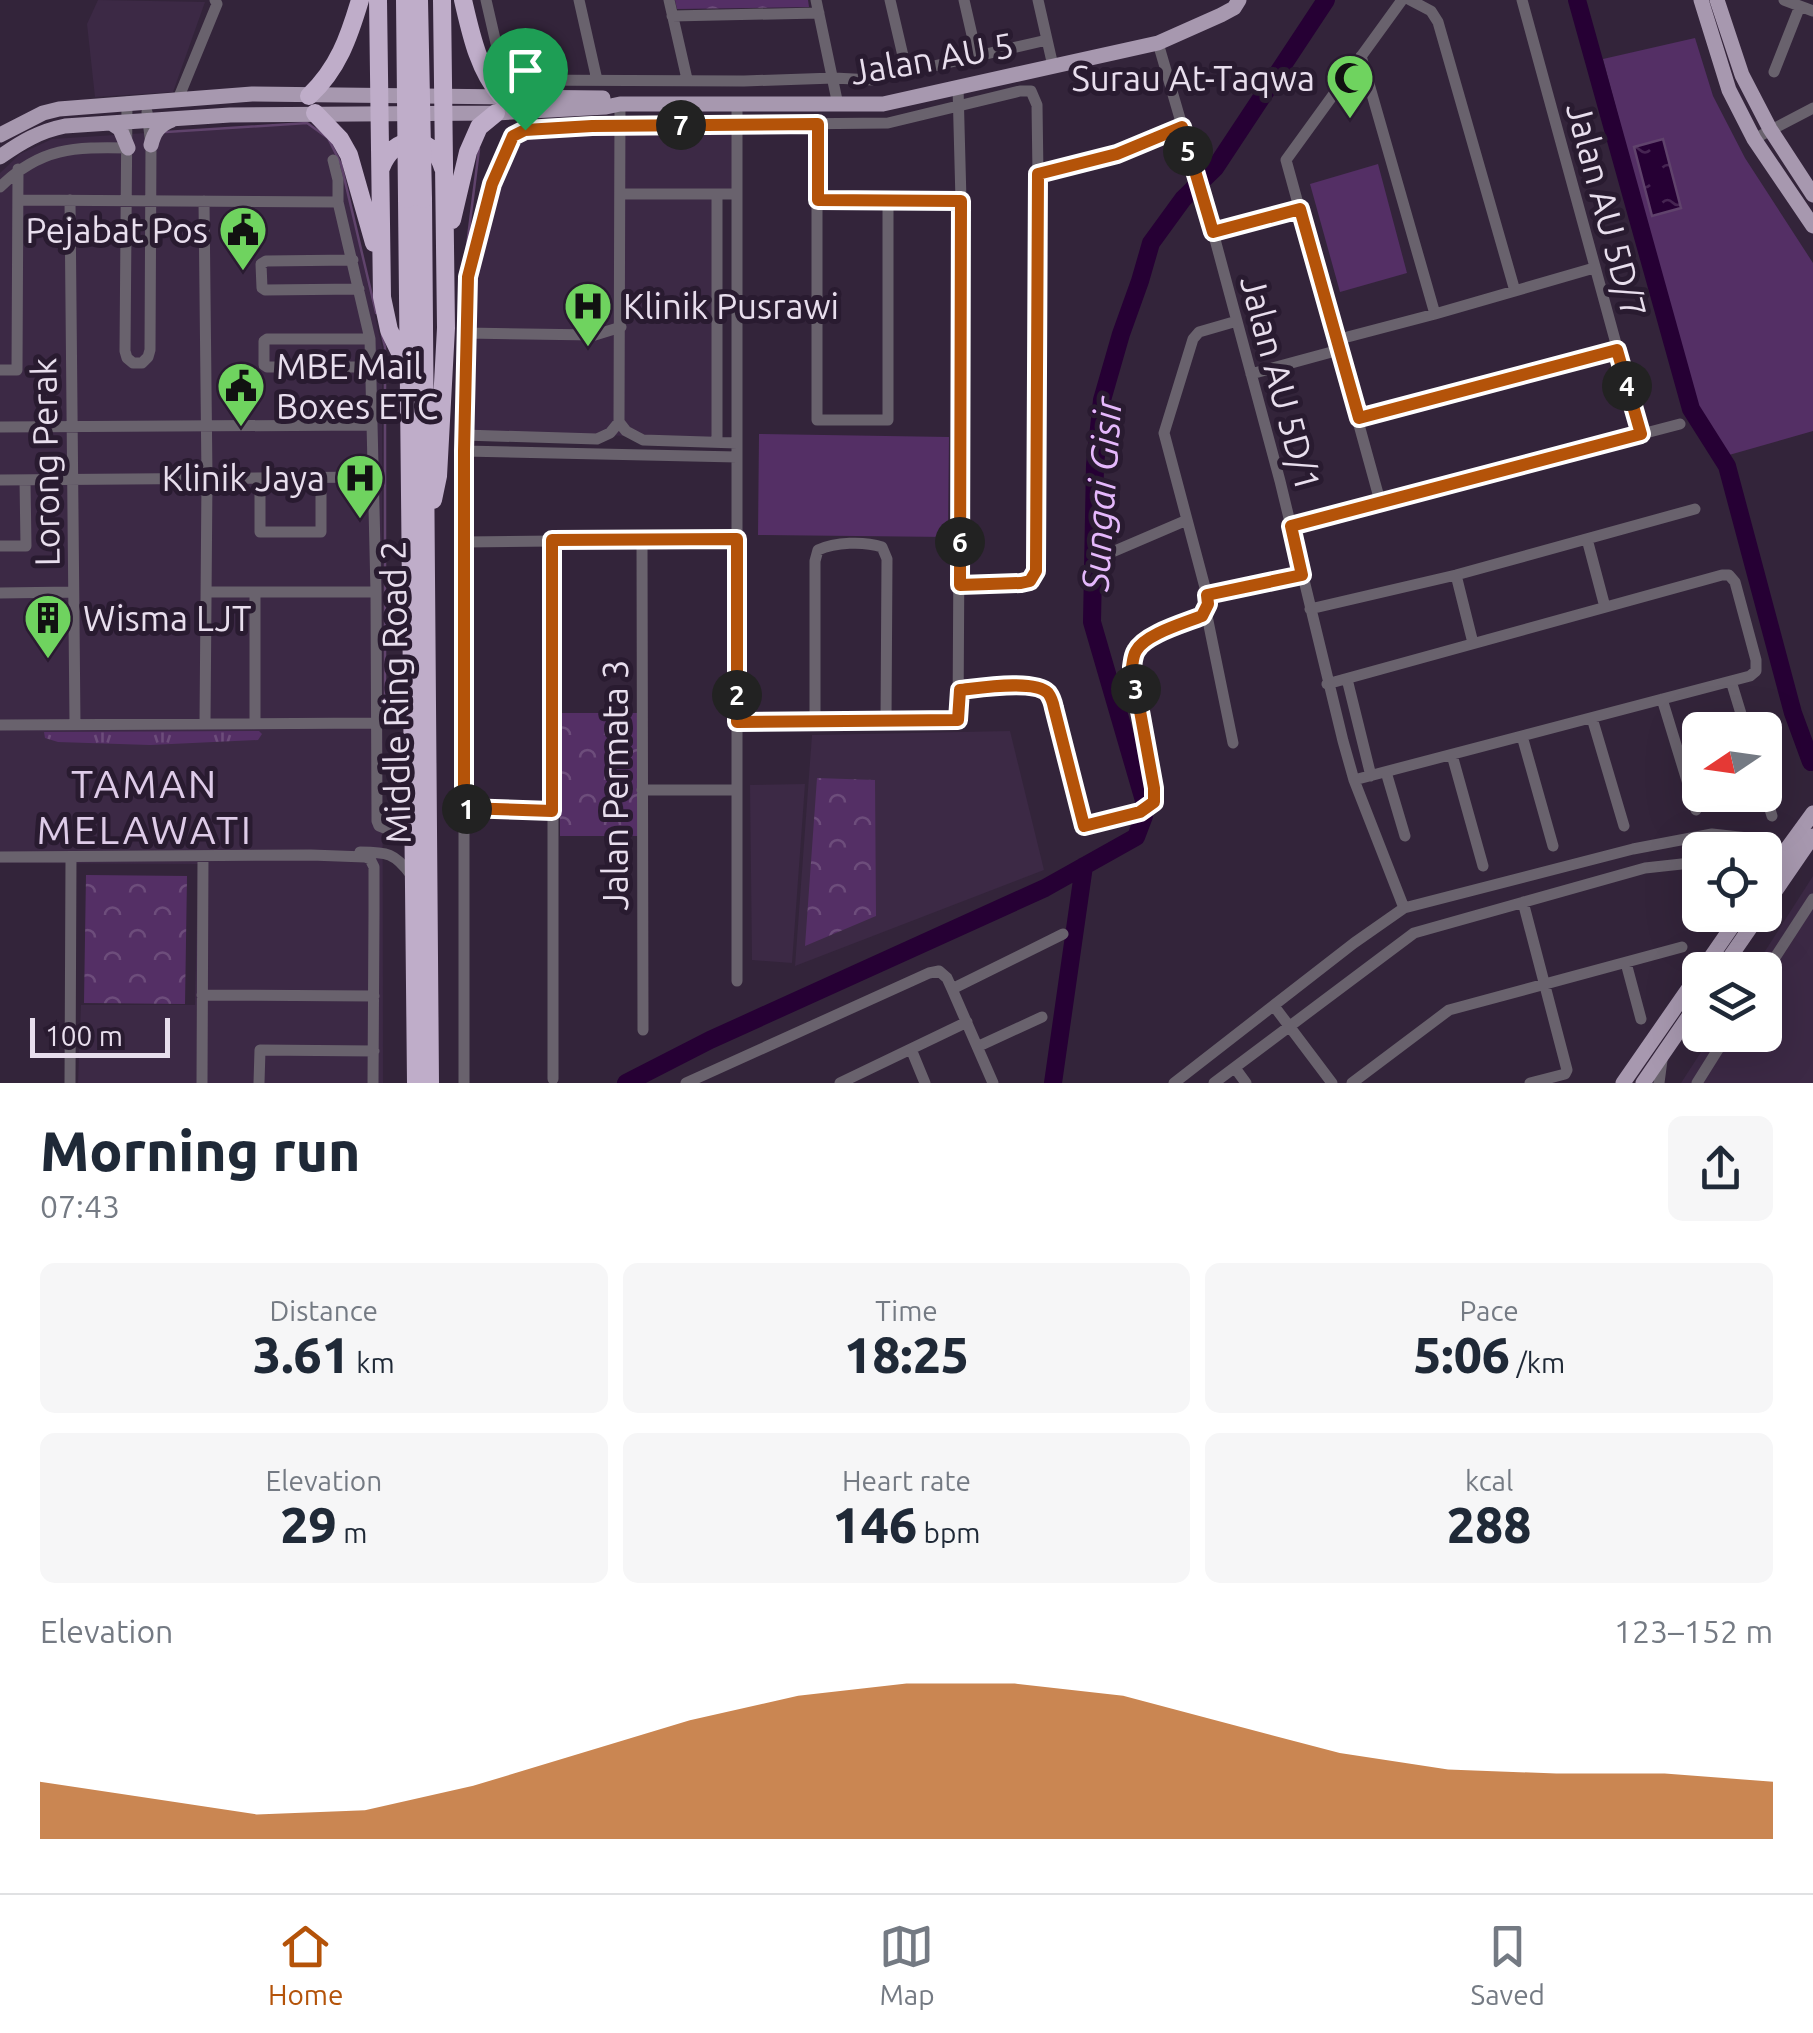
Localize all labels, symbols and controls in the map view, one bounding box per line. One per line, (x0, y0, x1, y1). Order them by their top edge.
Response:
street label: Jalan AU 5 (847, 24, 1017, 92)
pin (483, 28, 568, 131)
icon: arrive (498, 43, 553, 98)
mosque icon: Surau At-Taqwa (1324, 52, 1376, 120)
place label: Surau At-Taqwa (1072, 58, 1315, 98)
street label: Jalan AU 5D/7 (1559, 98, 1655, 322)
pin: 7 (656, 100, 706, 150)
text: 7 (673, 109, 689, 140)
pin: 5 (1163, 126, 1213, 176)
text: 5 (1180, 135, 1196, 166)
public building icon: Pejabat Pos (217, 204, 269, 272)
place label: Pejabat Pos (26, 210, 208, 250)
street label: Jalan AU 5D/1 (1233, 271, 1329, 495)
hospital icon: Klinik Pusrawi (562, 280, 614, 348)
place label: Klinik Pusrawi (623, 286, 839, 326)
place label: MBE Mail Boxes ETC (276, 346, 438, 426)
street label: Lorong Perak (23, 357, 67, 567)
public building icon: MBE Mail Boxes ETC (215, 360, 267, 428)
pin: 4 (1602, 361, 1652, 411)
text: 4 (1619, 370, 1635, 401)
water label: Sungai Gisir (1073, 394, 1129, 594)
hospital icon: Klinik Jaya (334, 452, 386, 520)
place label: Klinik Jaya (162, 458, 325, 498)
pin: 6 (935, 517, 985, 567)
text: 6 (952, 526, 968, 557)
street label: Middle Ring Road 2 (372, 540, 418, 844)
building icon: Wisma LJT (22, 592, 74, 660)
place label: Wisma LJT (83, 598, 251, 638)
street label: Jalan Permata 3 (595, 660, 635, 910)
pin: 3 (1111, 664, 1161, 714)
pin: 2 (712, 670, 762, 720)
text: 3 (1128, 673, 1144, 704)
text: 2 (729, 679, 745, 710)
north arrow (1682, 712, 1782, 812)
map controls (1682, 712, 1782, 1052)
district label: TAMAN MELAWATI (36, 761, 254, 852)
pin: 1 (442, 784, 492, 834)
text: 1 (459, 793, 475, 824)
button: locate (1682, 832, 1782, 932)
button: layers (1682, 952, 1782, 1052)
scale bar (30, 1013, 170, 1058)
text: 100 m (45, 1020, 123, 1051)
button: share (1668, 1116, 1773, 1221)
text: Morning run (40, 1120, 361, 1181)
text: 07:43 (40, 1188, 120, 1224)
text: Distance (270, 1295, 378, 1326)
text: Time (875, 1295, 938, 1326)
text: Pace (1460, 1295, 1519, 1326)
text: 3.61 (253, 1326, 350, 1382)
text: 18:25 (844, 1326, 969, 1382)
text: 5:06 (1413, 1326, 1510, 1382)
text: km (350, 1347, 395, 1378)
text: /km (1510, 1347, 1565, 1378)
text: Elevation (265, 1465, 382, 1496)
text: Heart rate (842, 1465, 971, 1496)
text: kcal (1465, 1465, 1513, 1496)
text: 29 (280, 1496, 337, 1552)
text: 146 (833, 1496, 917, 1552)
text: 288 (1447, 1496, 1531, 1552)
text: m (337, 1517, 367, 1548)
text: bpm (917, 1517, 980, 1548)
text: Elevation (40, 1613, 173, 1649)
text: 123–152 m (1614, 1613, 1773, 1649)
tab: Home (268, 1919, 344, 2010)
tab: Map (879, 1919, 935, 2010)
tab: Saved (1470, 1919, 1545, 2010)

